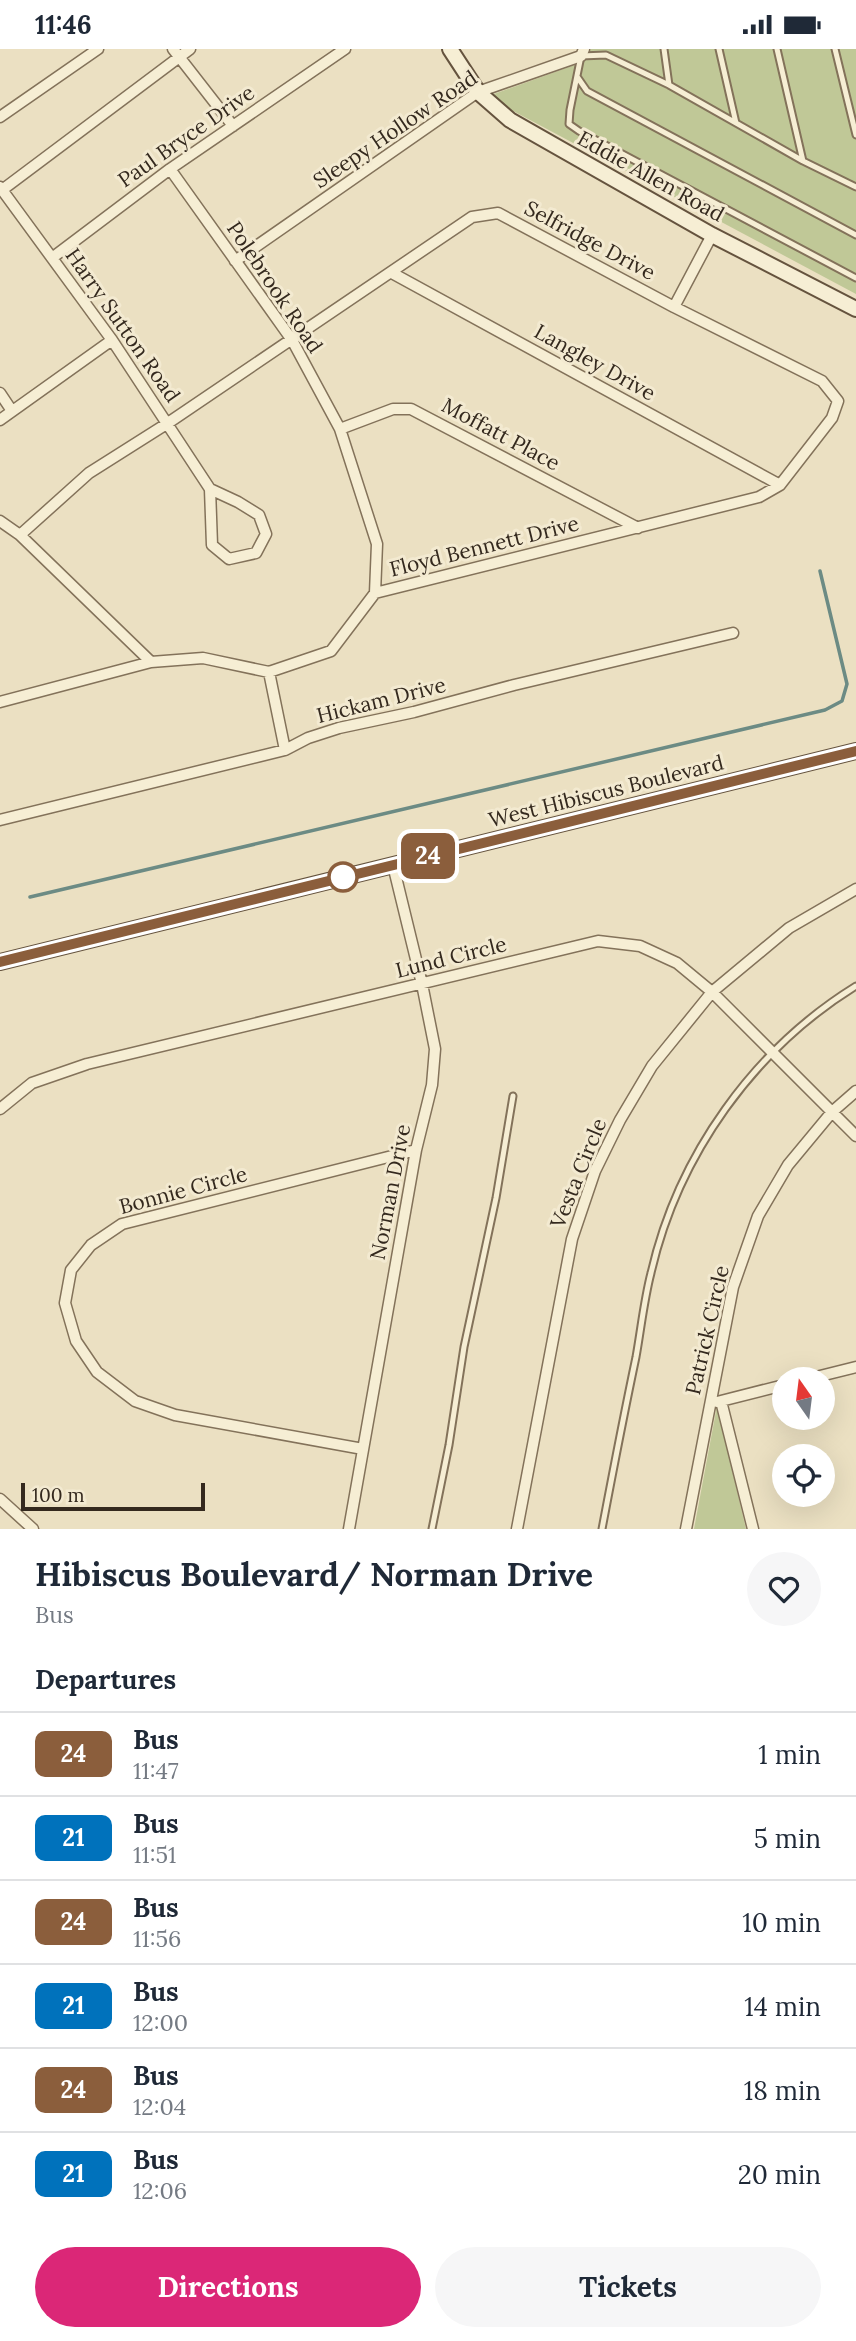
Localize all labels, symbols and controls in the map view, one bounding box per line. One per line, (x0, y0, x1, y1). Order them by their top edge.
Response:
text: 11:46 (35, 8, 92, 41)
street label: Sleepy Hollow Road (308, 64, 482, 194)
street label: Paul Bryce Drive (112, 79, 260, 193)
street label: Eddie Allen Road (573, 124, 729, 228)
street label: Selfridge Drive (520, 194, 660, 286)
street label: Polebrook Road (221, 216, 329, 358)
street label: Harry Sutton Road (60, 243, 186, 407)
street label: Langley Drive (530, 318, 660, 406)
street label: Moffatt Place (437, 392, 565, 476)
street label: Floyd Bennett Drive (387, 509, 581, 583)
street label: Hickam Drive (314, 671, 448, 729)
street label: West Hibiscus Boulevard (486, 749, 726, 833)
line badge: 24 (396, 833, 460, 879)
text: 24 (415, 840, 441, 871)
unlabelled marker (328, 862, 358, 892)
street label: Lund Circle (393, 930, 509, 984)
street label: Vesta Circle (543, 1114, 612, 1233)
street label: Norman Drive (364, 1122, 416, 1262)
street label: Bonnie Circle (116, 1160, 250, 1220)
street label: Patrick Circle (679, 1263, 735, 1397)
north arrow (772, 1367, 835, 1430)
map controls (772, 1367, 835, 1507)
button: locate (772, 1444, 835, 1507)
scale bar (21, 1480, 205, 1512)
text: 100 m (32, 1483, 85, 1507)
button: heart (747, 1552, 821, 1626)
text: Hibiscus Boulevard/ Norman Drive (35, 1553, 593, 1595)
text: Bus (35, 1600, 74, 1629)
text: Departures (35, 1663, 176, 1696)
text: Bus (133, 1723, 179, 1756)
text: 24 (61, 1738, 86, 1769)
text: 1 min (758, 1738, 821, 1771)
text: 11:47 (133, 1756, 179, 1785)
text: Bus (133, 1807, 179, 1840)
text: 21 (62, 1822, 85, 1853)
text: 5 min (754, 1822, 821, 1855)
text: 11:51 (133, 1840, 176, 1869)
text: Bus (133, 1891, 179, 1924)
text: 24 (61, 1906, 86, 1937)
text: 10 min (742, 1906, 821, 1939)
text: 11:56 (133, 1924, 181, 1953)
text: Bus (133, 1975, 179, 2008)
text: 21 (62, 1990, 85, 2021)
text: 14 min (744, 1990, 821, 2023)
text: 12:00 (133, 2008, 188, 2037)
text: Bus (133, 2059, 179, 2092)
text: 24 (61, 2074, 86, 2105)
text: 18 min (744, 2074, 821, 2107)
text: 12:04 (133, 2092, 186, 2121)
text: Bus (133, 2143, 179, 2176)
text: 21 (62, 2158, 85, 2189)
text: 20 min (738, 2158, 821, 2191)
text: 12:06 (133, 2176, 187, 2205)
button: Directions (35, 2247, 421, 2327)
button: Tickets (435, 2247, 821, 2327)

